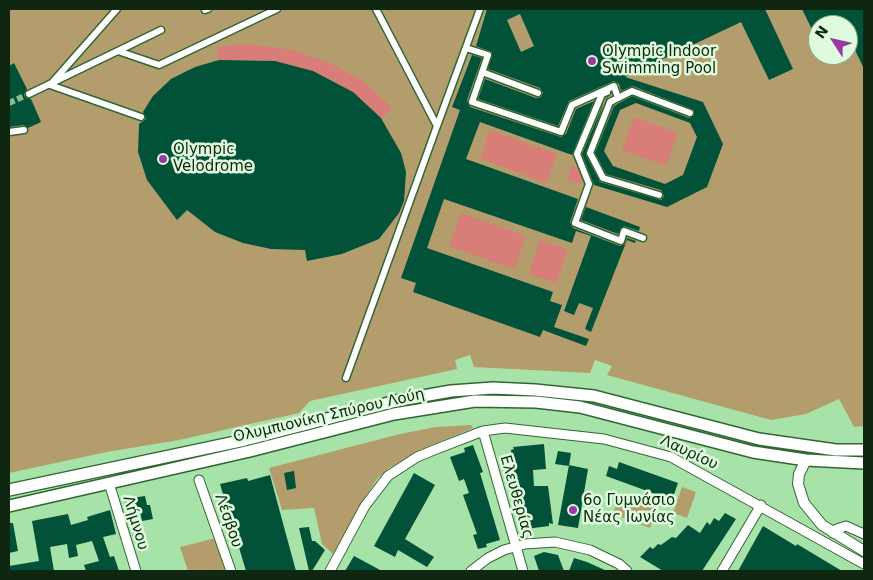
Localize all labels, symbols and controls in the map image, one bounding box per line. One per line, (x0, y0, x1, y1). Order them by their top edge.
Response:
north arrow (808, 15, 858, 65)
text: N (812, 23, 831, 41)
place label: Olympic Indoor Swimming Pool (602, 43, 716, 78)
marker: Olympic Indoor Swimming Pool (586, 55, 598, 67)
place label: Olympic Velodrome (173, 141, 253, 176)
marker: Olympic Velodrome (157, 153, 169, 165)
street label: Ολυμπιονίκη Σπύρου Λούη (232, 385, 426, 447)
street label: Λαυρίου (657, 432, 721, 474)
street label: Ελευθερίας (496, 453, 536, 541)
street label: Λέσβου (210, 492, 246, 550)
place label: 6ο Γυμνάσιο Νέας Ιωνίας (583, 492, 675, 527)
street label: Λήμνου (118, 494, 152, 552)
marker: 6ο Γυμνάσιο Νέας Ιωνίας (567, 504, 579, 516)

